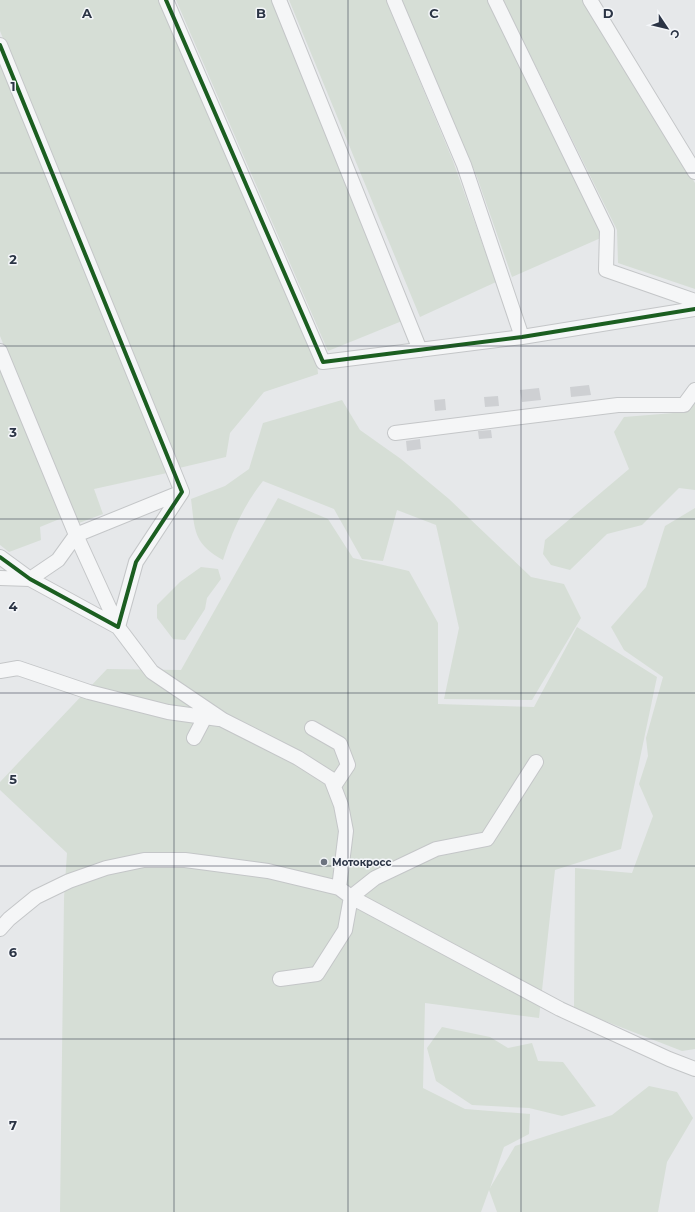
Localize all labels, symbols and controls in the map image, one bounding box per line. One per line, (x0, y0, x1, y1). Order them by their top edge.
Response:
text: A (81, 5, 93, 21)
text: B (256, 5, 266, 21)
text: C (429, 5, 439, 21)
text: D (603, 5, 614, 21)
north arrow (647, 8, 687, 48)
text: С (667, 26, 683, 41)
text: 1 (10, 78, 16, 94)
text: 2 (9, 251, 17, 267)
text: 3 (8, 424, 17, 440)
text: 4 (9, 598, 18, 614)
text: 5 (9, 771, 17, 787)
place label: Мотокросс (332, 856, 391, 869)
marker: Мотокросс (319, 857, 329, 867)
text: 6 (9, 944, 18, 960)
text: 7 (9, 1117, 17, 1133)

